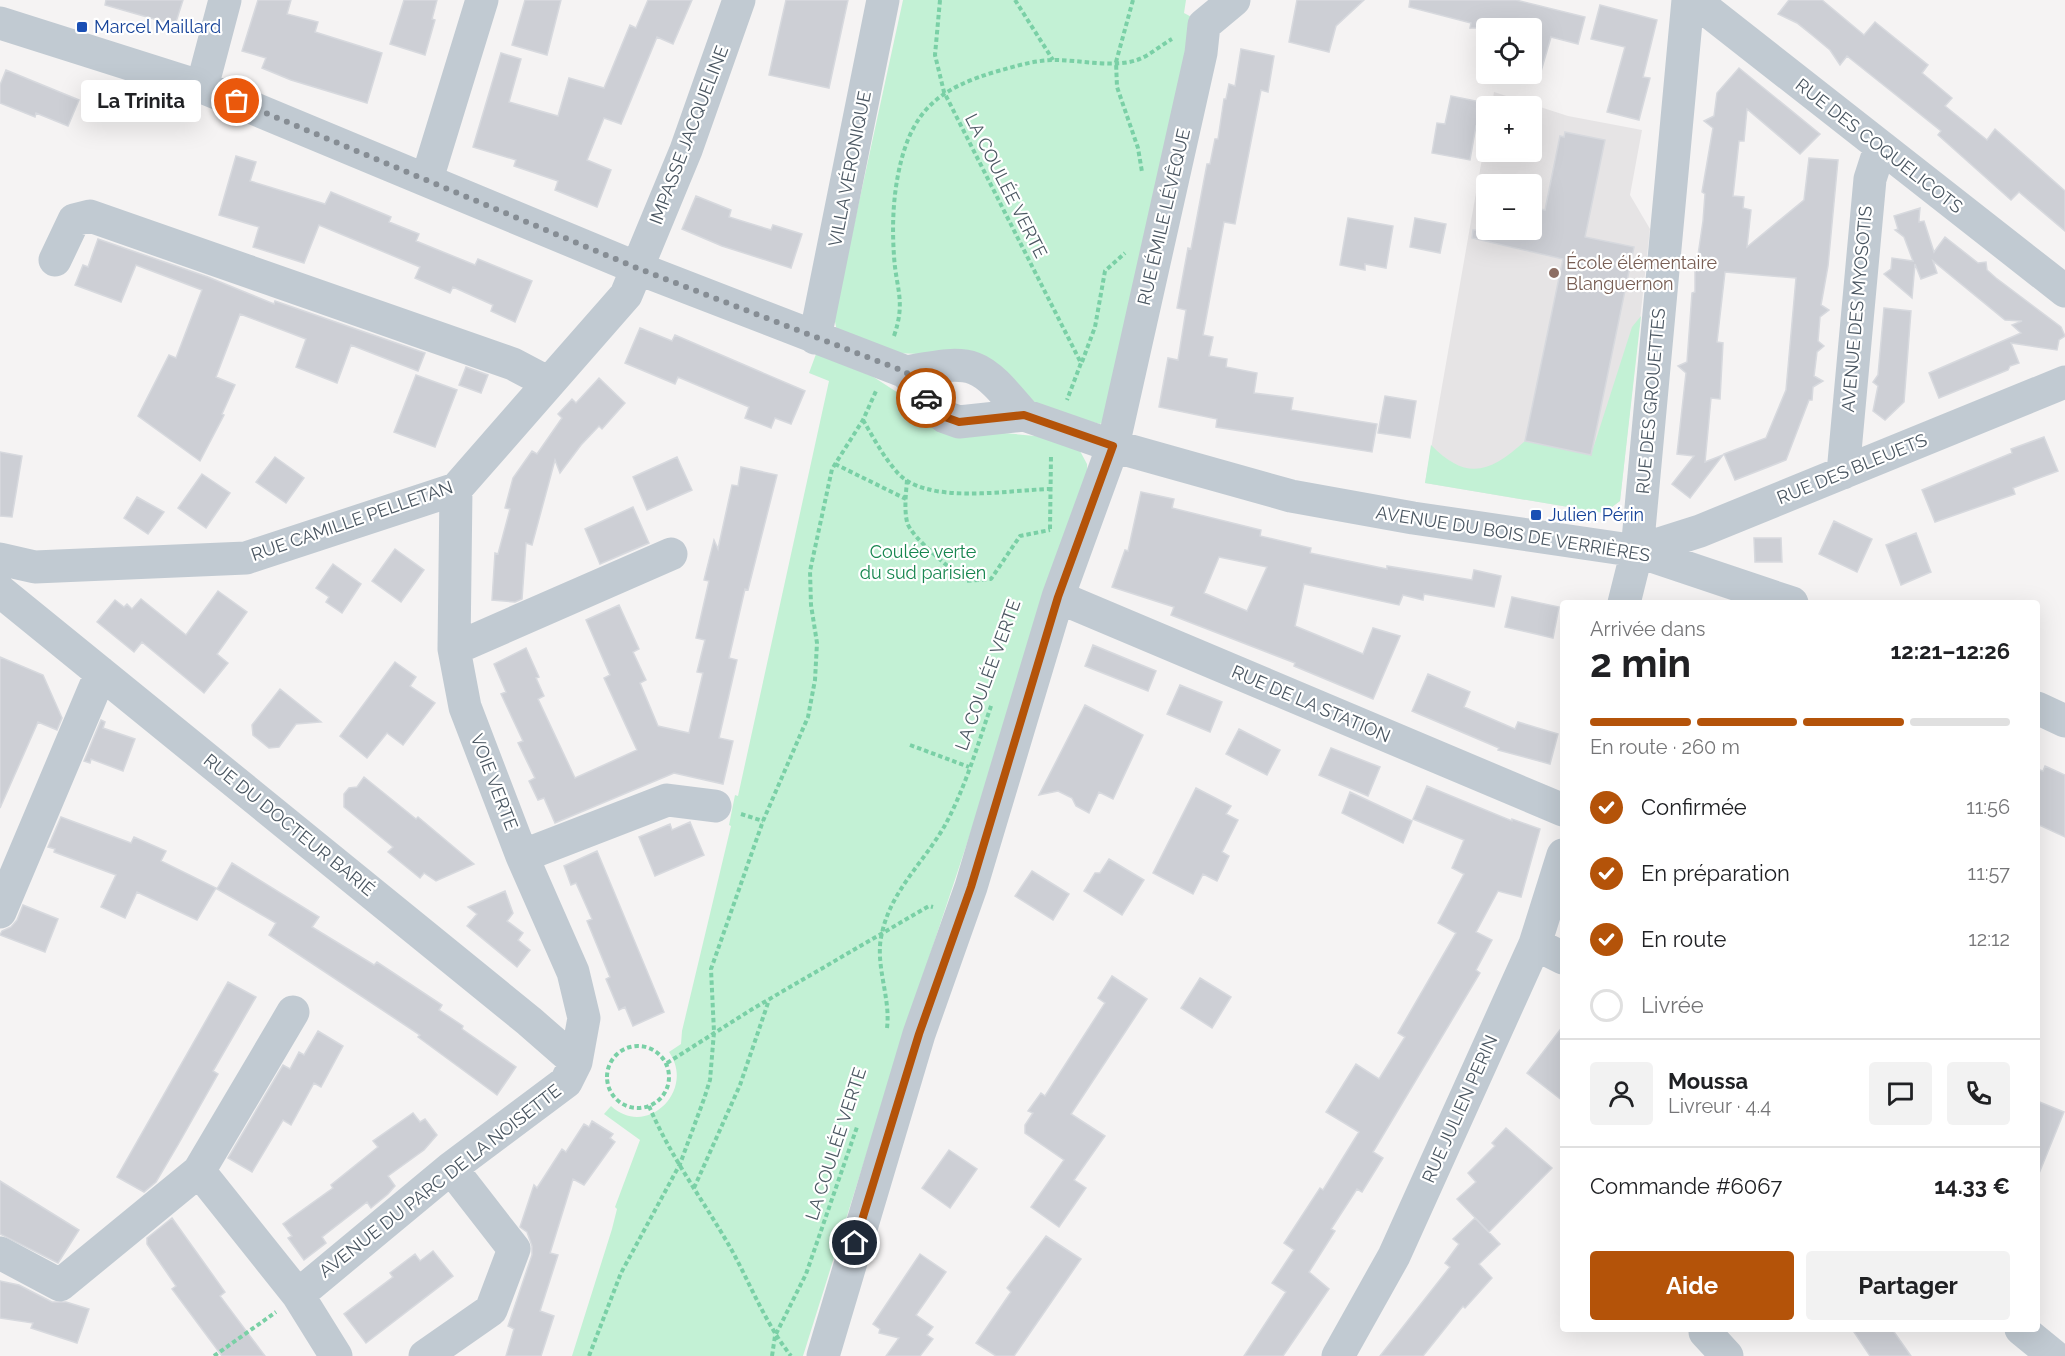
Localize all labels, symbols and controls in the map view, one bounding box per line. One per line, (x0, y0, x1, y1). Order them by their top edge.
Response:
place label: Marcel Maillard (94, 16, 221, 37)
map controls (1476, 18, 1542, 240)
button: locate (1476, 18, 1542, 84)
marker: Marcel Maillard (75, 20, 89, 34)
street label: IMPASSE JACQUELINE (645, 43, 732, 227)
street label: RUE DES COQUELICOTS (1792, 74, 1967, 217)
pin (211, 75, 262, 126)
callout: La Trinita (81, 80, 201, 122)
icon: bag (220, 84, 253, 117)
text: La Trinita (97, 89, 185, 113)
street label: VILLA VÉRONIQUE (823, 89, 875, 249)
button: + (1476, 96, 1542, 162)
street label: LA COULÉE VERTE (961, 110, 1053, 261)
street label: RUE ÉMILE LÉVÊQUE (1132, 126, 1194, 307)
button: − (1476, 174, 1542, 240)
street label: AVENUE DES MYOSOTIS (1837, 205, 1876, 413)
place label: École élémentaire Blanguernon (1566, 251, 1718, 294)
marker: École élémentaire Blanguernon (1547, 266, 1561, 280)
street label: RUE DES GROUETTES (1632, 307, 1669, 495)
courier (896, 368, 956, 428)
icon: car (910, 382, 943, 415)
street label: RUE DES BLEUETS (1774, 429, 1930, 508)
street label: RUE CAMILLE PELLETAN (248, 476, 455, 565)
street label: AVENUE DU BOIS DE VERRIÈRES (1374, 500, 1652, 566)
place label: Julien Périn (1548, 504, 1644, 525)
marker: Julien Périn (1529, 508, 1543, 522)
park label: Coulée verte du sud parisien (860, 541, 986, 583)
street label: LA COULÉE VERTE (950, 596, 1025, 753)
text: Arrivée dans (1590, 617, 1705, 641)
text: 12:21–12:26 (1890, 638, 2010, 664)
text: 2 min (1590, 640, 1691, 686)
street label: RUE DE LA STATION (1229, 661, 1394, 747)
street label: VOIE VERTE (466, 731, 522, 833)
text: En route · 260 m (1590, 735, 1740, 759)
street label: RUE DU DOCTEUR BARIÉ (200, 748, 380, 900)
icon: check (1590, 791, 1623, 824)
text: Confirmée (1641, 794, 1747, 820)
text: 11:56 (1966, 795, 2010, 819)
icon: check (1590, 857, 1623, 890)
text: En préparation (1641, 860, 1790, 886)
text: 11:57 (1968, 861, 2010, 885)
icon: check (1590, 923, 1623, 956)
text: En route (1641, 926, 1726, 952)
text: 12:12 (1968, 927, 2010, 951)
text: Livrée (1641, 992, 1704, 1018)
street label: RUE JULIEN PERIN (1418, 1032, 1502, 1186)
button: person (1590, 1062, 1653, 1125)
button: chat (1869, 1062, 1932, 1125)
button: phone (1947, 1062, 2010, 1125)
street label: LA COULÉE VERTE (800, 1065, 870, 1223)
text: Moussa (1668, 1068, 1748, 1094)
street label: AVENUE DU PARC DE LA NOISETTE (314, 1080, 565, 1282)
text: Livreur · 4.4 (1668, 1094, 1771, 1118)
text: Commande #6067 (1590, 1173, 1782, 1199)
text: 14.33 € (1934, 1173, 2010, 1199)
pin (829, 1217, 880, 1268)
icon: home (838, 1226, 871, 1259)
button: Aide (1590, 1251, 1794, 1320)
button: Partager (1806, 1251, 2010, 1320)

